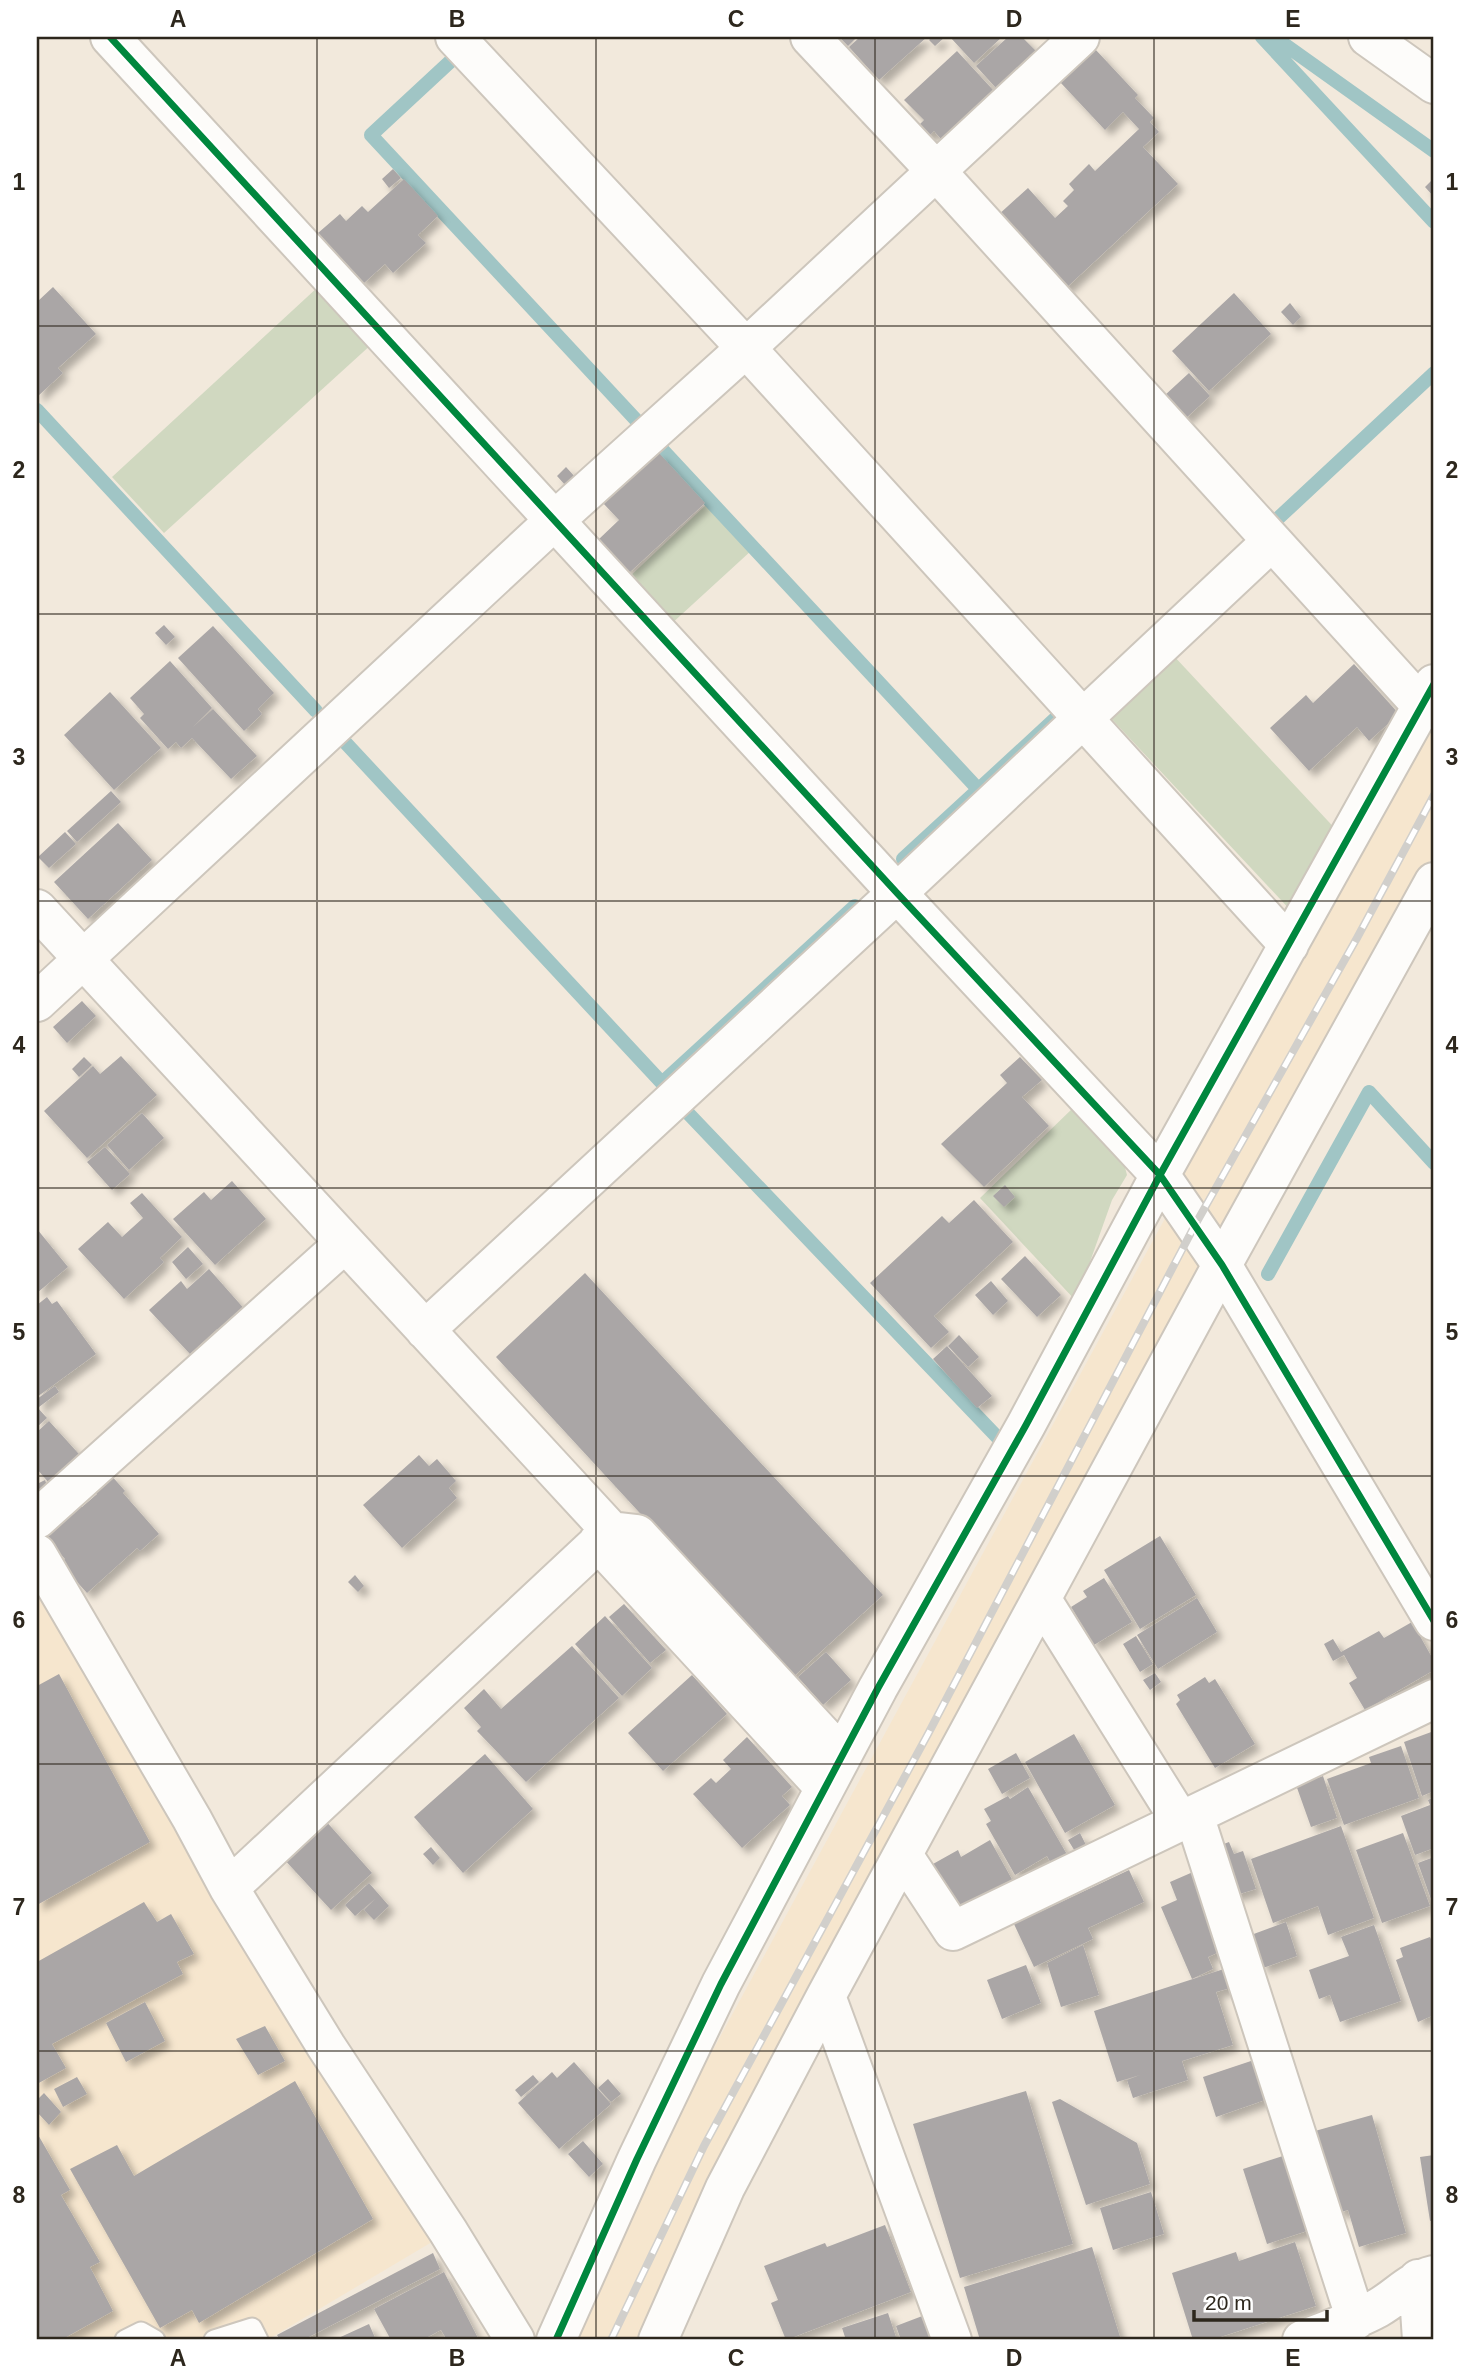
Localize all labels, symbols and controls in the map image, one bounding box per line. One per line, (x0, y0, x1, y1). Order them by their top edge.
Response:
text: A (170, 6, 186, 32)
text: B (449, 6, 465, 32)
text: C (728, 6, 744, 32)
text: D (1006, 6, 1022, 32)
text: E (1285, 6, 1301, 32)
text: 1 (13, 169, 26, 195)
text: 1 (1446, 169, 1459, 195)
text: 2 (13, 457, 25, 483)
text: 2 (1446, 457, 1458, 483)
text: 3 (13, 744, 25, 770)
text: 3 (1446, 744, 1458, 770)
text: 4 (13, 1032, 26, 1058)
text: 4 (1446, 1032, 1459, 1058)
text: 5 (13, 1319, 26, 1345)
text: 5 (1446, 1319, 1459, 1345)
text: 6 (13, 1607, 25, 1633)
text: 6 (1446, 1607, 1458, 1633)
text: 7 (13, 1894, 25, 1920)
text: 7 (1446, 1894, 1458, 1920)
text: 8 (13, 2182, 26, 2208)
text: 8 (1446, 2182, 1459, 2208)
scale bar (1194, 2279, 1328, 2323)
text: 20 m (1205, 2291, 1252, 2314)
text: A (170, 2345, 186, 2371)
text: B (449, 2345, 465, 2371)
text: C (728, 2345, 744, 2371)
text: D (1006, 2345, 1022, 2371)
text: E (1285, 2345, 1301, 2371)

